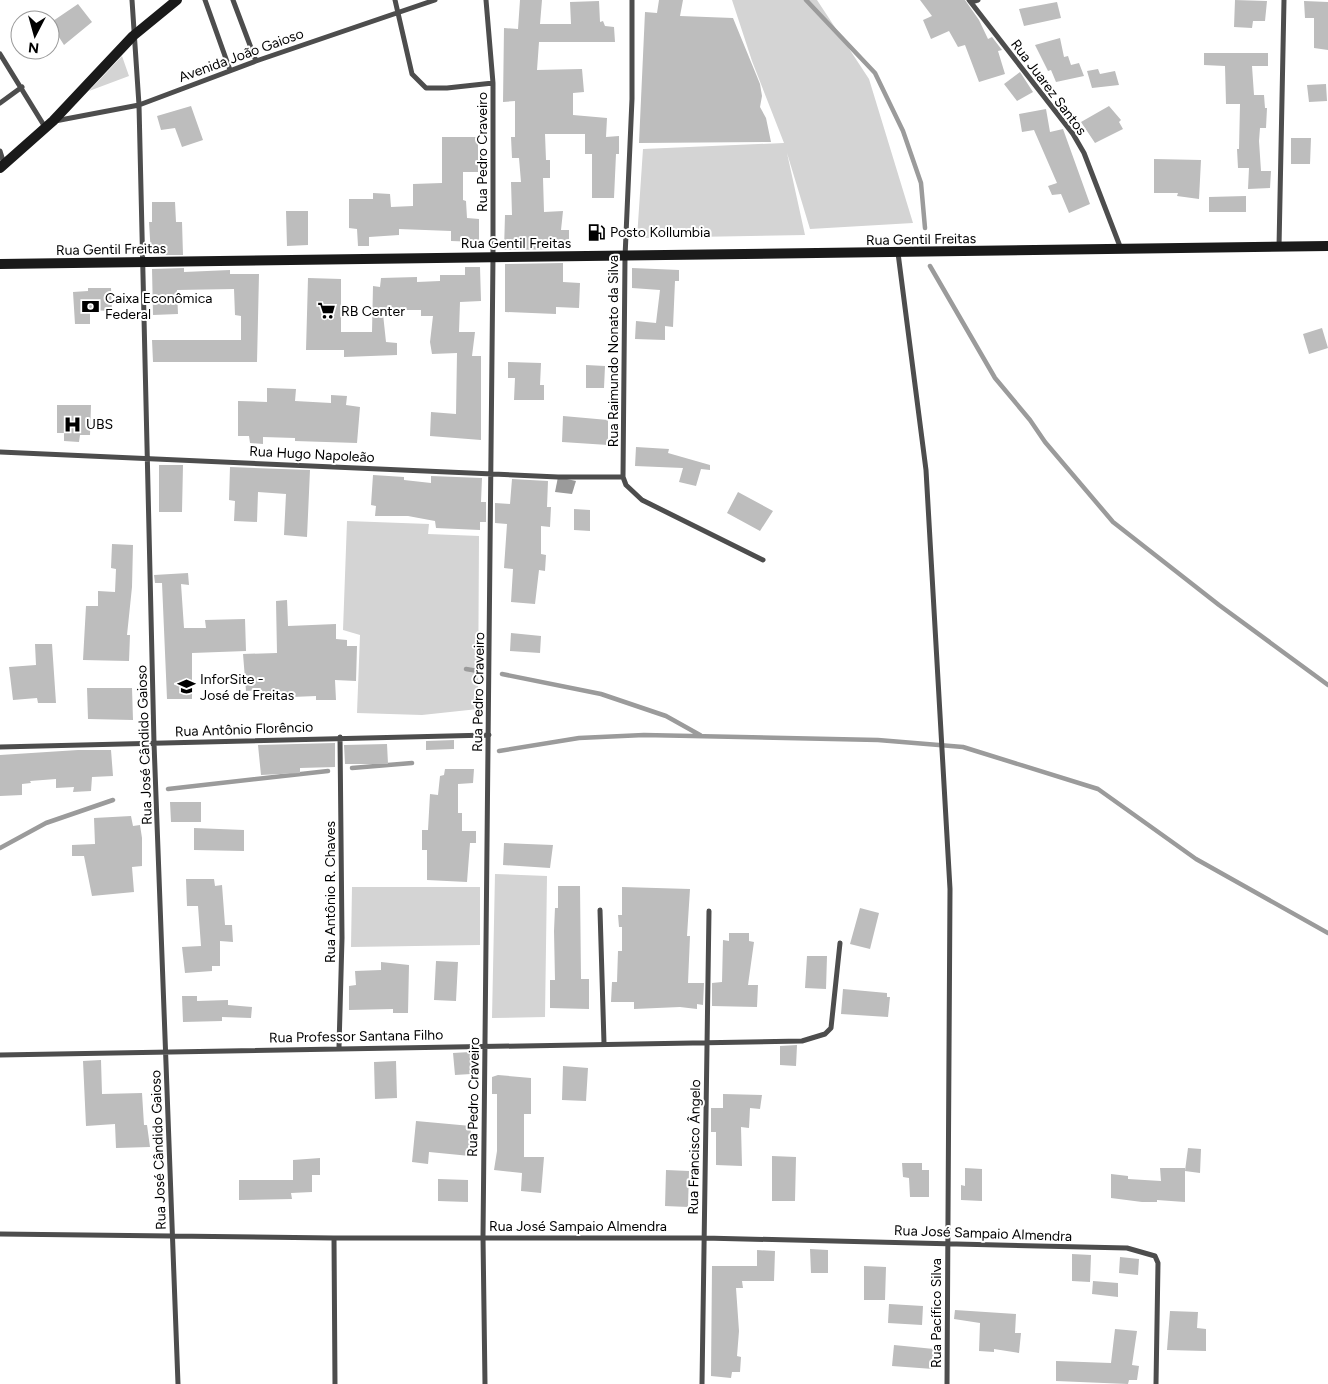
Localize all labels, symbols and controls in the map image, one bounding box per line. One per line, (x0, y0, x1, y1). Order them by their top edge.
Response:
north arrow (10, 10, 60, 60)
street label: Avenida João Gaioso (176, 25, 306, 86)
street label: Rua Juarez Santos (1007, 36, 1090, 139)
text: N (27, 38, 40, 56)
street label: Rua Pedro Craveiro (474, 92, 491, 212)
fuel station icon: Posto Kollumbia (586, 222, 606, 242)
place label: Posto Kollumbia (610, 224, 710, 241)
street label: Rua Gentil Freitas (866, 230, 976, 249)
street label: Rua Gentil Freitas (461, 235, 571, 252)
street label: Rua Gentil Freitas (56, 240, 166, 259)
street label: Rua Raimundo Nonato da Silva (605, 255, 622, 447)
place label: Caixa Econômica Federal (105, 290, 212, 323)
bank icon: Caixa Econômica Federal (81, 296, 101, 316)
supermarket icon: RB Center (317, 301, 337, 321)
place label: RB Center (341, 303, 405, 320)
hospital icon: UBS (62, 414, 82, 434)
place label: UBS (86, 416, 113, 433)
street label: Rua Hugo Napoleão (249, 443, 375, 466)
street label: Rua Pedro Craveiro (469, 632, 488, 752)
street label: Rua José Cândido Gaioso (133, 665, 156, 825)
place label: InforSite - José de Freitas (200, 671, 294, 704)
school or university icon: InforSite - José de Freitas (176, 677, 196, 697)
street label: Rua Antônio Florêncio (175, 719, 313, 740)
street label: Rua Antônio R. Chaves (322, 821, 339, 963)
street label: Rua Professor Santana Filho (269, 1026, 443, 1047)
street label: Rua Pedro Craveiro (464, 1037, 483, 1157)
street label: Rua José Cândido Gaioso (147, 1070, 170, 1230)
street label: Rua Francisco Ângelo (685, 1079, 704, 1215)
street label: Rua José Sampaio Almendra (489, 1218, 667, 1235)
street label: Rua José Sampaio Almendra (894, 1222, 1072, 1245)
street label: Rua Pacífico Silva (928, 1258, 945, 1368)

